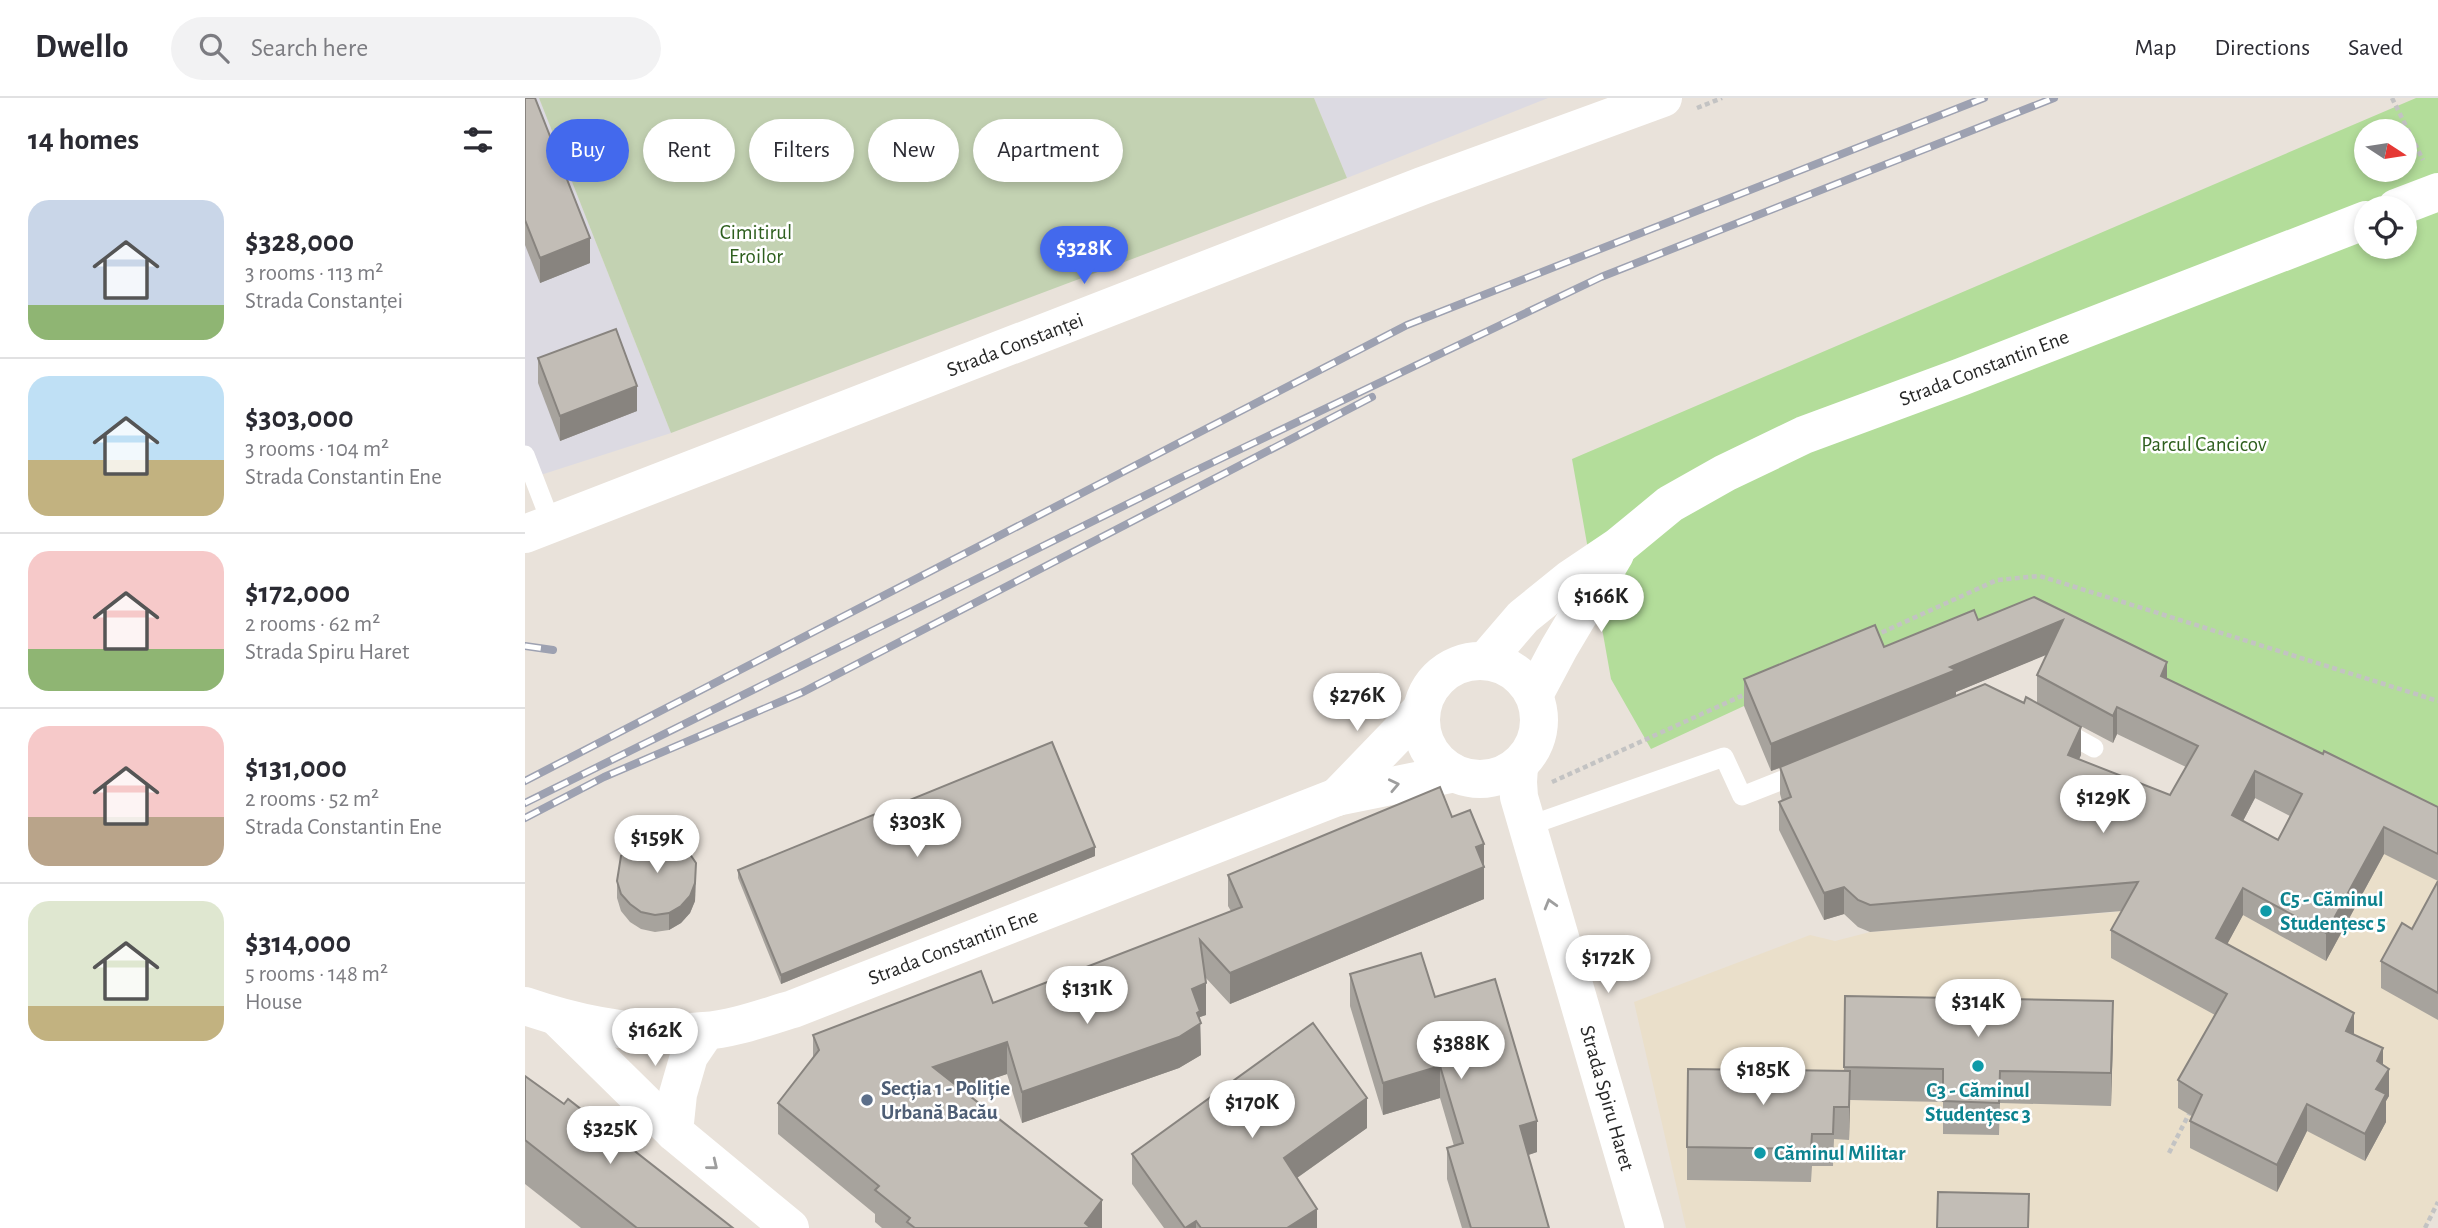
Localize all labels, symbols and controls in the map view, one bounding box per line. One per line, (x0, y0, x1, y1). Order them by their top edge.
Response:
search box (171, 17, 661, 80)
icon: search (195, 29, 233, 67)
text: Dwello (35, 31, 129, 64)
text: Search here (251, 35, 368, 61)
text: Map (2134, 36, 2176, 60)
text: Directions (2214, 36, 2310, 60)
text: Saved (2348, 36, 2403, 60)
chip: Buy (546, 119, 629, 182)
chip: Rent (643, 119, 735, 182)
chip: Filters (749, 119, 854, 182)
chip: New (868, 119, 959, 182)
chip: Apartment (973, 119, 1123, 182)
north arrow (2354, 119, 2417, 182)
map controls (2354, 119, 2417, 259)
icon: filters (459, 121, 497, 159)
text: 14 homes (28, 125, 139, 155)
button: locate (2354, 196, 2417, 259)
park label: Cimitirul Eroilor (720, 222, 792, 267)
pin: $328K (1035, 226, 1133, 286)
text: $328,000 (245, 227, 354, 257)
icon: home (84, 228, 168, 312)
text: $328K (1056, 237, 1112, 260)
text: 3 rooms · 113 m² (245, 262, 383, 285)
text: Strada Constanței (245, 290, 403, 313)
street label: Strada Constanței (944, 309, 1087, 383)
street label: Strada Constantin Ene (1896, 326, 2072, 410)
text: $303,000 (245, 403, 354, 433)
icon: home (84, 404, 168, 488)
park label: Parcul Cancicov (2141, 434, 2267, 455)
text: 3 rooms · 104 m² (245, 438, 389, 461)
text: Strada Constantin Ene (245, 466, 442, 489)
pin: $166K (1552, 574, 1650, 634)
text: $172,000 (245, 578, 350, 608)
icon: home (84, 579, 168, 663)
text: $166K (1574, 585, 1628, 608)
text: 2 rooms · 62 m² (245, 613, 380, 636)
text: Strada Spiru Haret (245, 641, 409, 664)
pin: $276K (1308, 674, 1406, 733)
text: $276K (1329, 684, 1385, 707)
text: $131,000 (245, 753, 347, 783)
icon: home (84, 754, 168, 838)
pin: $129K (2054, 776, 2152, 835)
one-way arrow (1388, 779, 1400, 794)
text: $129K (2076, 786, 2130, 809)
text: 2 rooms · 52 m² (245, 788, 379, 811)
pin: $303K (868, 800, 966, 859)
text: $303K (889, 810, 945, 833)
text: Strada Constantin Ene (245, 816, 442, 839)
pin: $159K (608, 816, 706, 875)
text: $159K (630, 826, 684, 849)
place label: C5 - Căminul Studențesc 5 (2280, 889, 2386, 936)
one-way arrow (1544, 898, 1559, 910)
marker: C5 - Căminul Studențesc 5 (2258, 903, 2274, 919)
street label: Strada Constantin Ene (865, 905, 1041, 989)
text: $314,000 (245, 928, 351, 958)
icon: home (84, 929, 168, 1013)
pin: $172K (1559, 936, 1657, 995)
text: $172K (1582, 946, 1634, 969)
text: 5 rooms · 148 m² (245, 963, 388, 986)
pin: $131K (1038, 967, 1136, 1026)
text: $131K (1062, 977, 1112, 1000)
pin: $314K (1929, 979, 2027, 1039)
text: $314K (1951, 990, 2005, 1013)
text: House (245, 991, 302, 1014)
pin: $162K (606, 1009, 704, 1068)
text: $162K (628, 1019, 682, 1042)
pin: $388K (1412, 1021, 1510, 1081)
street label: Strada Spiru Haret (1576, 1023, 1638, 1173)
text: $388K (1433, 1032, 1489, 1055)
pin: $185K (1714, 1048, 1812, 1107)
text: $185K (1736, 1058, 1790, 1081)
marker: C3 - Căminul Studențesc 3 (1970, 1058, 1986, 1074)
place label: Secția 1 - Poliție Urbană Bacău (881, 1078, 1010, 1123)
pin: $170K (1203, 1080, 1301, 1140)
place label: C3 - Căminul Studențesc 3 (1925, 1080, 2031, 1127)
text: $170K (1225, 1091, 1279, 1114)
marker: Secția 1 - Poliție Urbană Bacău (859, 1092, 875, 1108)
pin: $325K (561, 1107, 659, 1166)
text: $325K (583, 1117, 637, 1140)
place label: Căminul Militar (1774, 1143, 1906, 1164)
marker: Căminul Militar (1752, 1145, 1768, 1161)
one-way arrow (704, 1157, 717, 1169)

